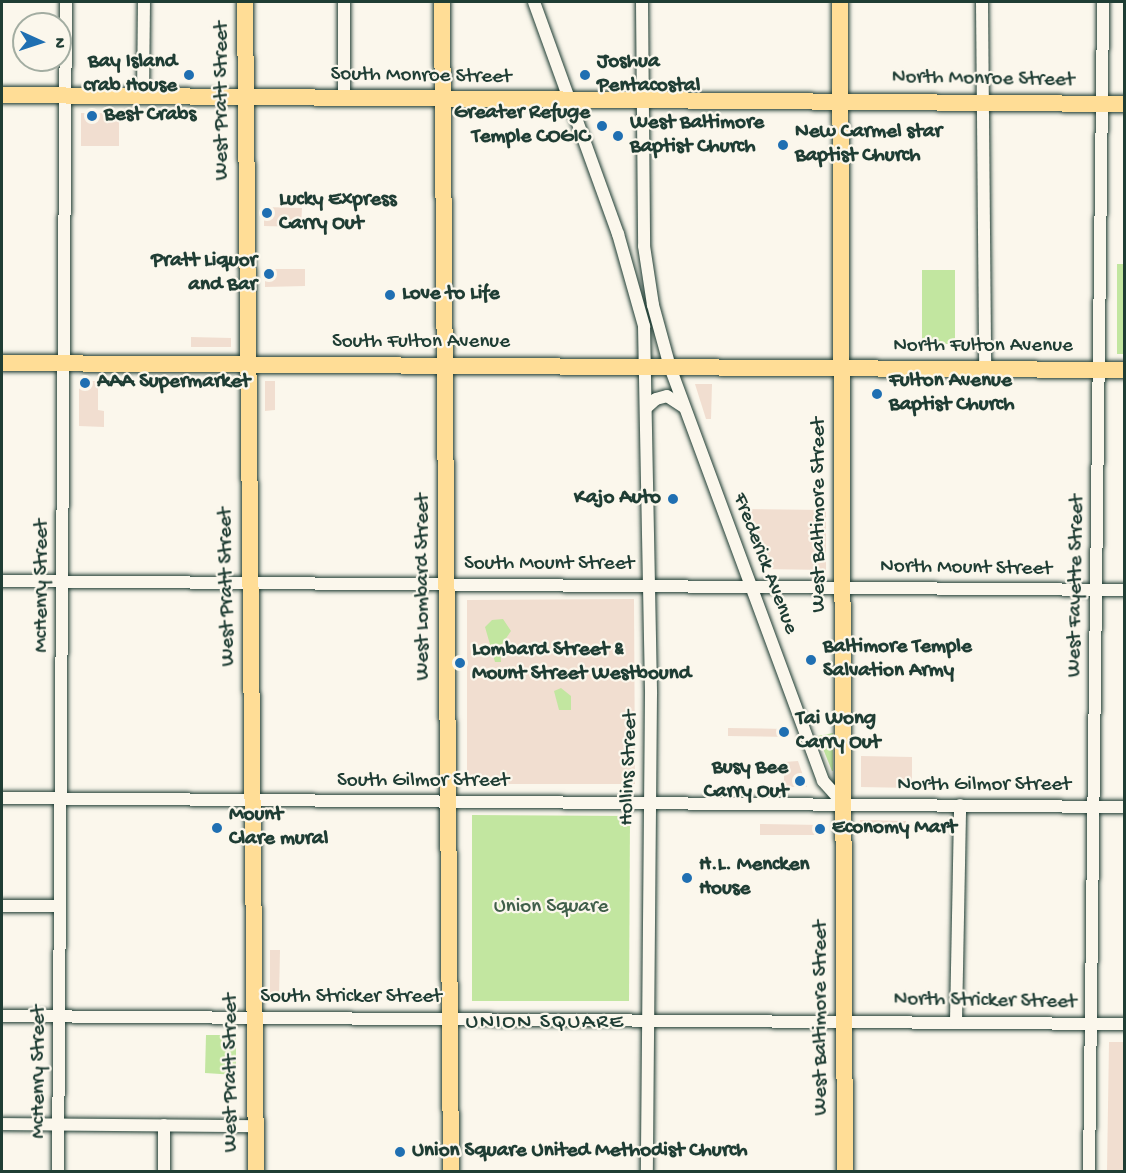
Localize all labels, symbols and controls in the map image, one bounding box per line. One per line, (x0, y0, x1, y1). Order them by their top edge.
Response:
north arrow (12, 12, 72, 72)
street label: West Pratt Street (210, 22, 236, 180)
text: N (49, 37, 68, 49)
place label: Bay Island crab House (83, 50, 177, 100)
place label: Joshua Pentacostal (597, 50, 700, 100)
street label: South Monroe Street (330, 63, 512, 91)
street label: North Monroe Street (892, 66, 1074, 94)
marker: Bay Island crab House (182, 68, 196, 82)
marker: Joshua Pentacostal (578, 68, 592, 82)
place label: Greater Refuge Temple COGIC (454, 101, 590, 151)
place label: Best Crabs (104, 103, 196, 129)
marker: Best Crabs (85, 109, 99, 123)
place label: West Baltimore Baptist Church (630, 111, 764, 161)
marker: Greater Refuge Temple COGIC (595, 119, 609, 133)
place label: New Carmel star Baptist Church (795, 120, 942, 170)
marker: West Baltimore Baptist Church (611, 129, 625, 143)
marker: New Carmel star Baptist Church (776, 138, 790, 152)
place label: Lucky Express Carry Out (279, 188, 397, 238)
marker: Lucky Express Carry Out (260, 206, 274, 220)
place label: Pratt Liquor and Bar (151, 249, 257, 299)
marker: Pratt Liquor and Bar (262, 267, 276, 281)
place label: Love to Life (402, 282, 500, 308)
marker: Love to Life (383, 288, 397, 302)
street label: South Fulton Avenue (332, 330, 510, 356)
street label: North Fulton Avenue (893, 334, 1073, 360)
place label: Fulton Avenue Baptist Church (889, 369, 1014, 419)
place label: AAA Supermarket (97, 370, 250, 396)
marker: AAA Supermarket (78, 376, 92, 390)
marker: Fulton Avenue Baptist Church (870, 387, 884, 401)
street label: West Baltimore Street (807, 417, 833, 613)
place label: Kajo Auto (574, 486, 661, 512)
street label: Frederick Avenue (726, 490, 802, 638)
marker: Kajo Auto (666, 492, 680, 506)
street label: West Lombard Street (411, 494, 437, 680)
street label: West Fayette Street (1063, 495, 1091, 677)
street label: West Pratt Street (214, 507, 242, 667)
street label: McHenry Street (30, 519, 56, 653)
street label: South Mount Street (464, 552, 634, 578)
street label: North Mount Street (880, 555, 1052, 583)
place label: Baltimore Temple Salvation Army (823, 635, 972, 685)
place label: Lombard Street & Mount Street Westbound (472, 638, 691, 688)
marker: Baltimore Temple Salvation Army (804, 653, 818, 667)
marker: Lombard Street & Mount Street Westbound (453, 656, 467, 670)
place label: Tai Wong Carry Out (796, 707, 880, 757)
street label: Hollins Street (615, 710, 645, 826)
marker: Tai Wong Carry Out (777, 725, 791, 739)
place label: Busy Bee Carry Out (704, 756, 788, 806)
street label: South Gilmor Street (337, 769, 509, 795)
street label: North Gilmor Street (897, 773, 1071, 799)
marker: Busy Bee Carry Out (793, 774, 807, 788)
place label: Mount Clare mural (229, 803, 328, 853)
place label: Economy Mart (832, 816, 956, 842)
marker: Mount Clare mural (210, 821, 224, 835)
marker: Economy Mart (813, 822, 827, 836)
place label: H.L. Mencken House (699, 853, 810, 903)
marker: H.L. Mencken House (680, 871, 694, 885)
park label: Union Square (494, 895, 608, 921)
street label: West Baltimore Street (809, 920, 835, 1116)
street label: South Stricker Street (260, 985, 442, 1011)
street label: North Stricker Street (893, 988, 1077, 1016)
street label: West Pratt Street (219, 994, 245, 1152)
street label: McHenry Street (27, 1005, 53, 1139)
district label: UNION SQUARE (465, 1011, 625, 1037)
place label: Union Square United Methodist Church (412, 1139, 748, 1165)
marker: Union Square United Methodist Church (393, 1145, 407, 1159)

